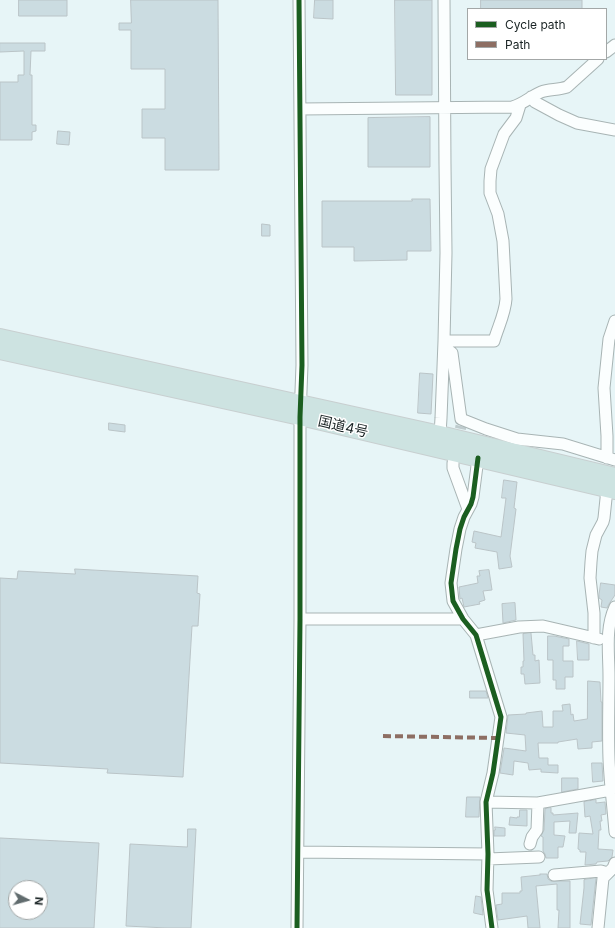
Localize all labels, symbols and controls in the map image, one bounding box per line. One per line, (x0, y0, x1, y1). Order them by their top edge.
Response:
legend (467, 8, 607, 60)
text: Cycle path (505, 17, 566, 32)
text: Path (505, 37, 530, 52)
street label: 国道4号 (316, 413, 370, 441)
north arrow (8, 880, 48, 920)
text: N (32, 896, 46, 906)

